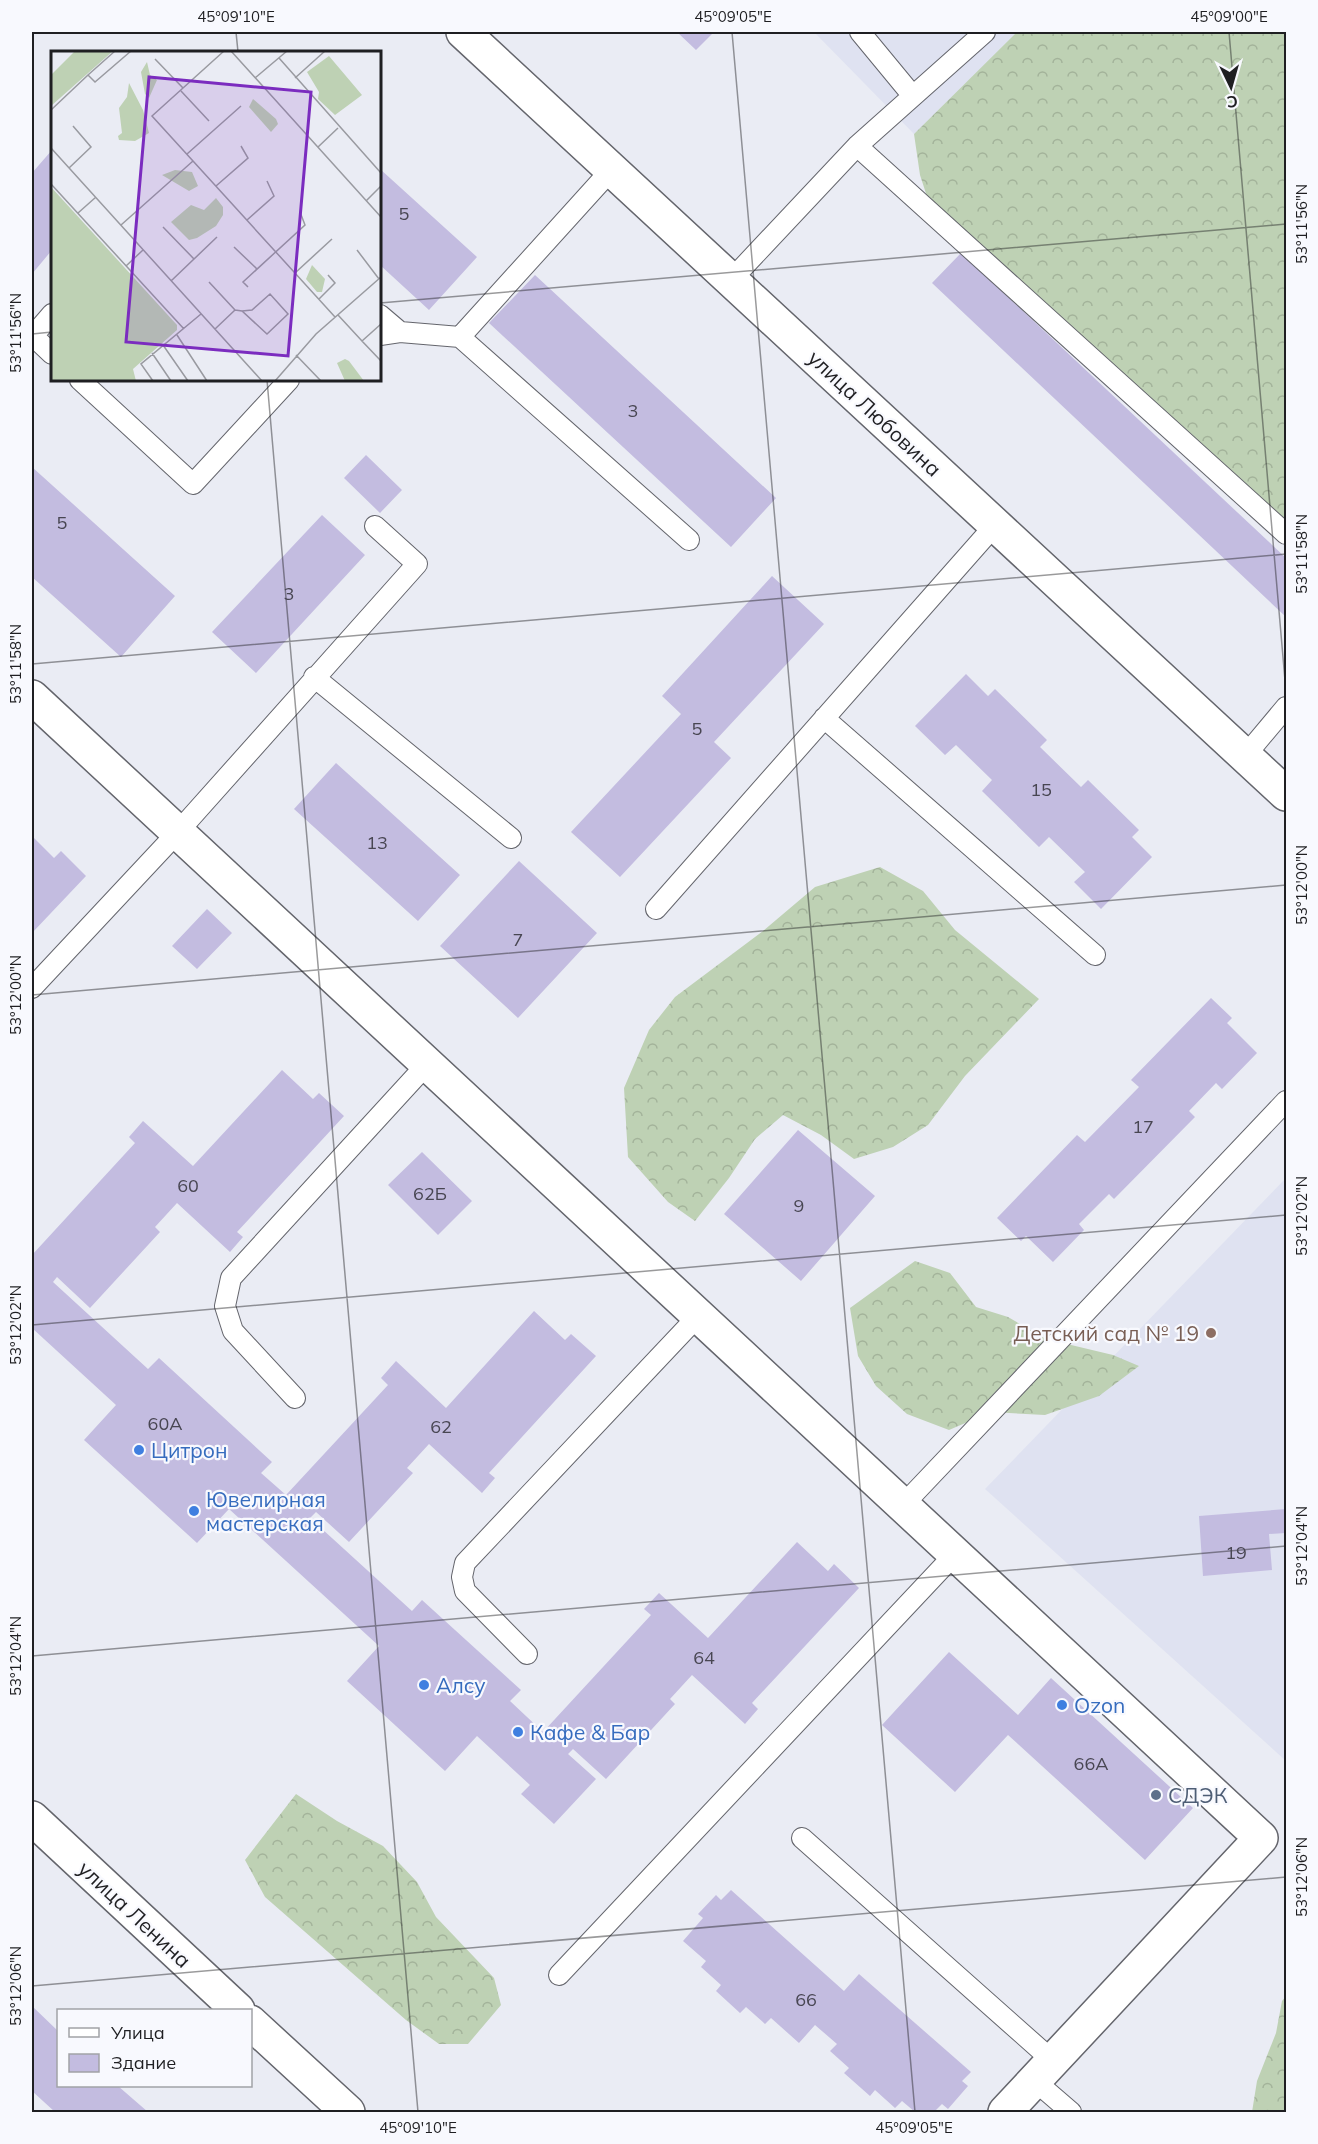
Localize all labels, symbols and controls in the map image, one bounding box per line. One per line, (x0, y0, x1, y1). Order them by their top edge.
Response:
text: 45°09'10"E (197, 7, 275, 26)
text: 45°09'05"E (694, 7, 772, 26)
text: 45°09'00"E (1190, 7, 1268, 26)
inset map (51, 51, 381, 381)
north arrow (1201, 57, 1261, 117)
text: С (1226, 92, 1239, 112)
text: 53°11'56"N (1292, 184, 1311, 264)
house number: 5 (399, 202, 410, 225)
text: 53°11'56"N (6, 293, 25, 373)
street label: улица Любовина (803, 344, 947, 482)
house number: 3 (628, 399, 638, 422)
house number: 5 (57, 511, 68, 534)
text: 53°11'58"N (1292, 514, 1311, 594)
house number: 3 (284, 582, 294, 605)
text: 53°11'58"N (6, 624, 25, 704)
house number: 5 (692, 717, 703, 740)
house number: 15 (1030, 778, 1052, 801)
house number: 13 (366, 831, 388, 854)
text: 53°12'00"N (1292, 845, 1311, 925)
house number: 7 (513, 928, 523, 951)
text: 53°12'00"N (6, 955, 25, 1035)
house number: 17 (1132, 1115, 1154, 1138)
house number: 60 (177, 1174, 199, 1197)
text: 53°12'02"N (1292, 1176, 1311, 1256)
house number: 62Б (413, 1182, 447, 1205)
house number: 9 (794, 1194, 804, 1217)
text: 53°12'02"N (6, 1285, 25, 1365)
place label: Детский сад № 19 (1013, 1320, 1199, 1346)
marker: Детский сад № 19 (1204, 1326, 1218, 1340)
house number: 60А (148, 1412, 182, 1435)
house number: 62 (430, 1415, 452, 1438)
place label: Цитрон (151, 1437, 228, 1463)
marker: Цитрон (132, 1443, 146, 1457)
place label: Ювелирная мастерская (206, 1486, 326, 1536)
marker: Ювелирная мастерская (187, 1504, 201, 1518)
text: 53°12'04"N (1292, 1506, 1311, 1586)
house number: 19 (1225, 1541, 1247, 1564)
text: 53°12'04"N (6, 1616, 25, 1696)
house number: 64 (693, 1646, 715, 1669)
place label: Алсу (436, 1672, 486, 1698)
marker: Алсу (417, 1678, 431, 1692)
place label: Ozon (1074, 1692, 1125, 1718)
marker: Ozon (1055, 1698, 1069, 1712)
place label: Кафе & Бар (530, 1719, 650, 1745)
marker: Кафе & Бар (511, 1725, 525, 1739)
house number: 66А (1074, 1752, 1108, 1775)
place label: СДЭК (1168, 1782, 1228, 1808)
marker: СДЭК (1149, 1788, 1163, 1802)
text: 53°12'06"N (1292, 1837, 1311, 1917)
street label: улица Ленина (73, 1855, 197, 1973)
text: 53°12'06"N (6, 1946, 25, 2026)
house number: 66 (795, 1988, 817, 2011)
legend (57, 2009, 252, 2087)
text: Улица (110, 2021, 165, 2044)
text: Здание (111, 2051, 176, 2074)
text: 45°09'10"E (379, 2118, 457, 2137)
text: 45°09'05"E (875, 2118, 953, 2137)

